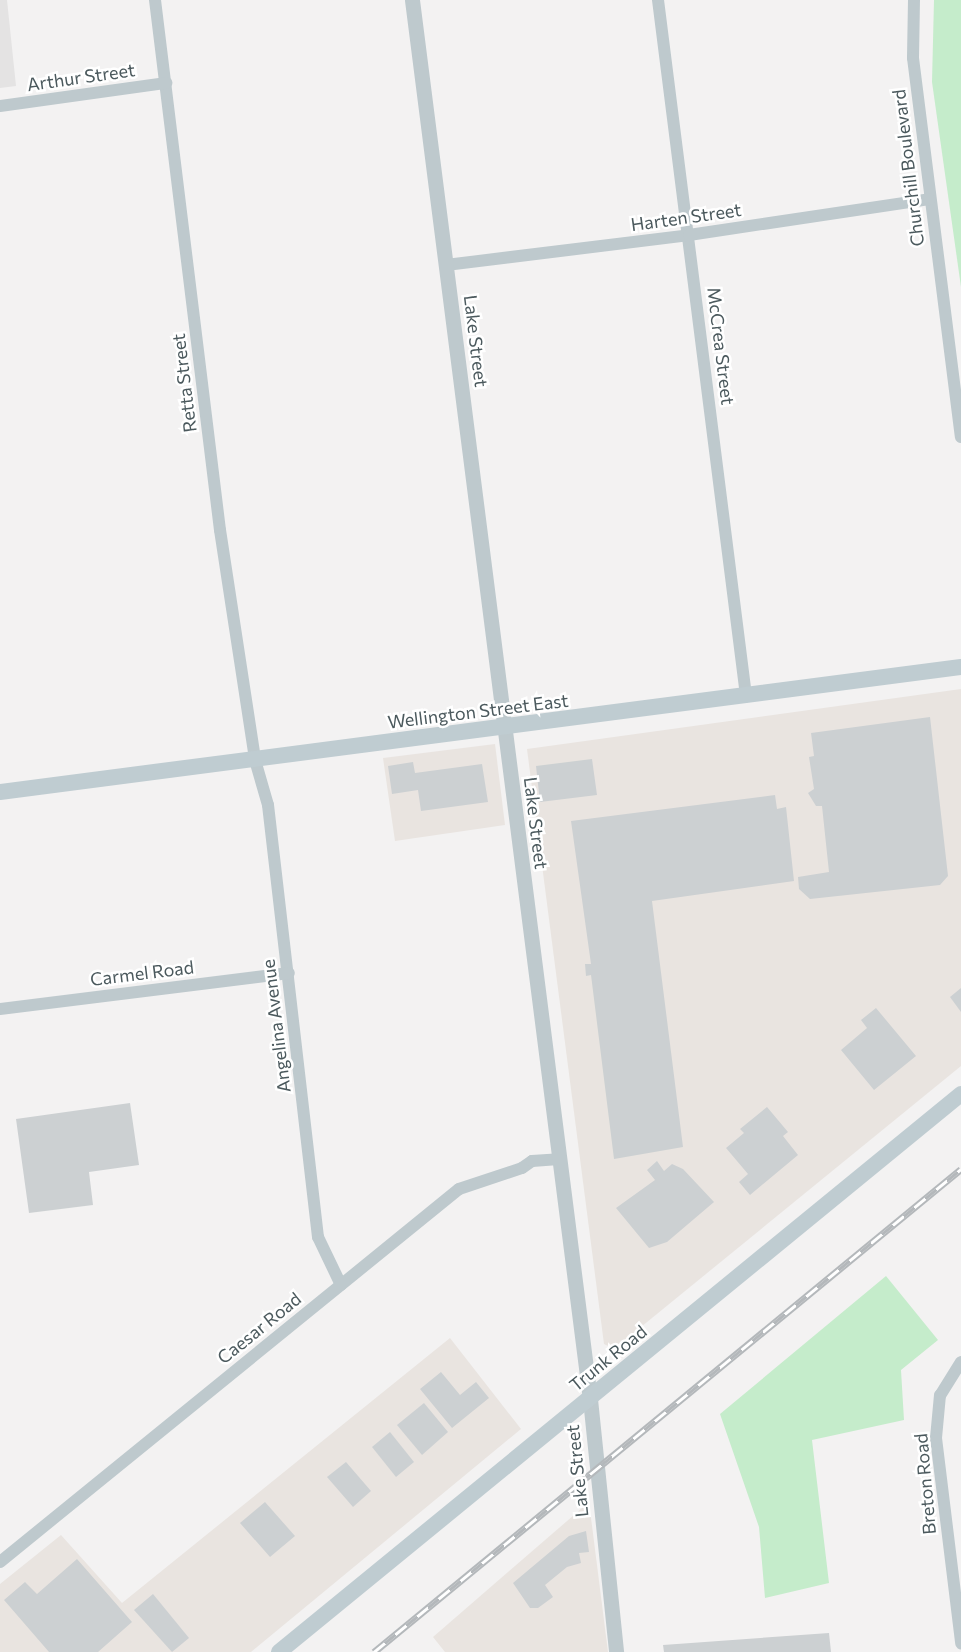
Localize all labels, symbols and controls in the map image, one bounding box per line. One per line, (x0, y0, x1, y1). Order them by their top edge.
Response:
street label: Arthur Street (26, 59, 136, 95)
street label: Churchill Boulevard (888, 88, 928, 248)
street label: Harten Street (629, 199, 743, 235)
street label: McCrea Street (703, 286, 739, 406)
street label: Lake Street (460, 294, 492, 388)
street label: Retta Street (167, 332, 201, 434)
street label: Wellington Street East (386, 689, 570, 733)
street label: Lake Street (520, 776, 552, 870)
street label: Carmel Road (89, 956, 195, 990)
street label: Angelina Avenue (257, 958, 295, 1094)
street label: Caesar Road (213, 1288, 305, 1368)
street label: Trunk Road (565, 1320, 651, 1396)
street label: Lake Street (561, 1424, 593, 1518)
street label: Breton Road (910, 1432, 940, 1536)

